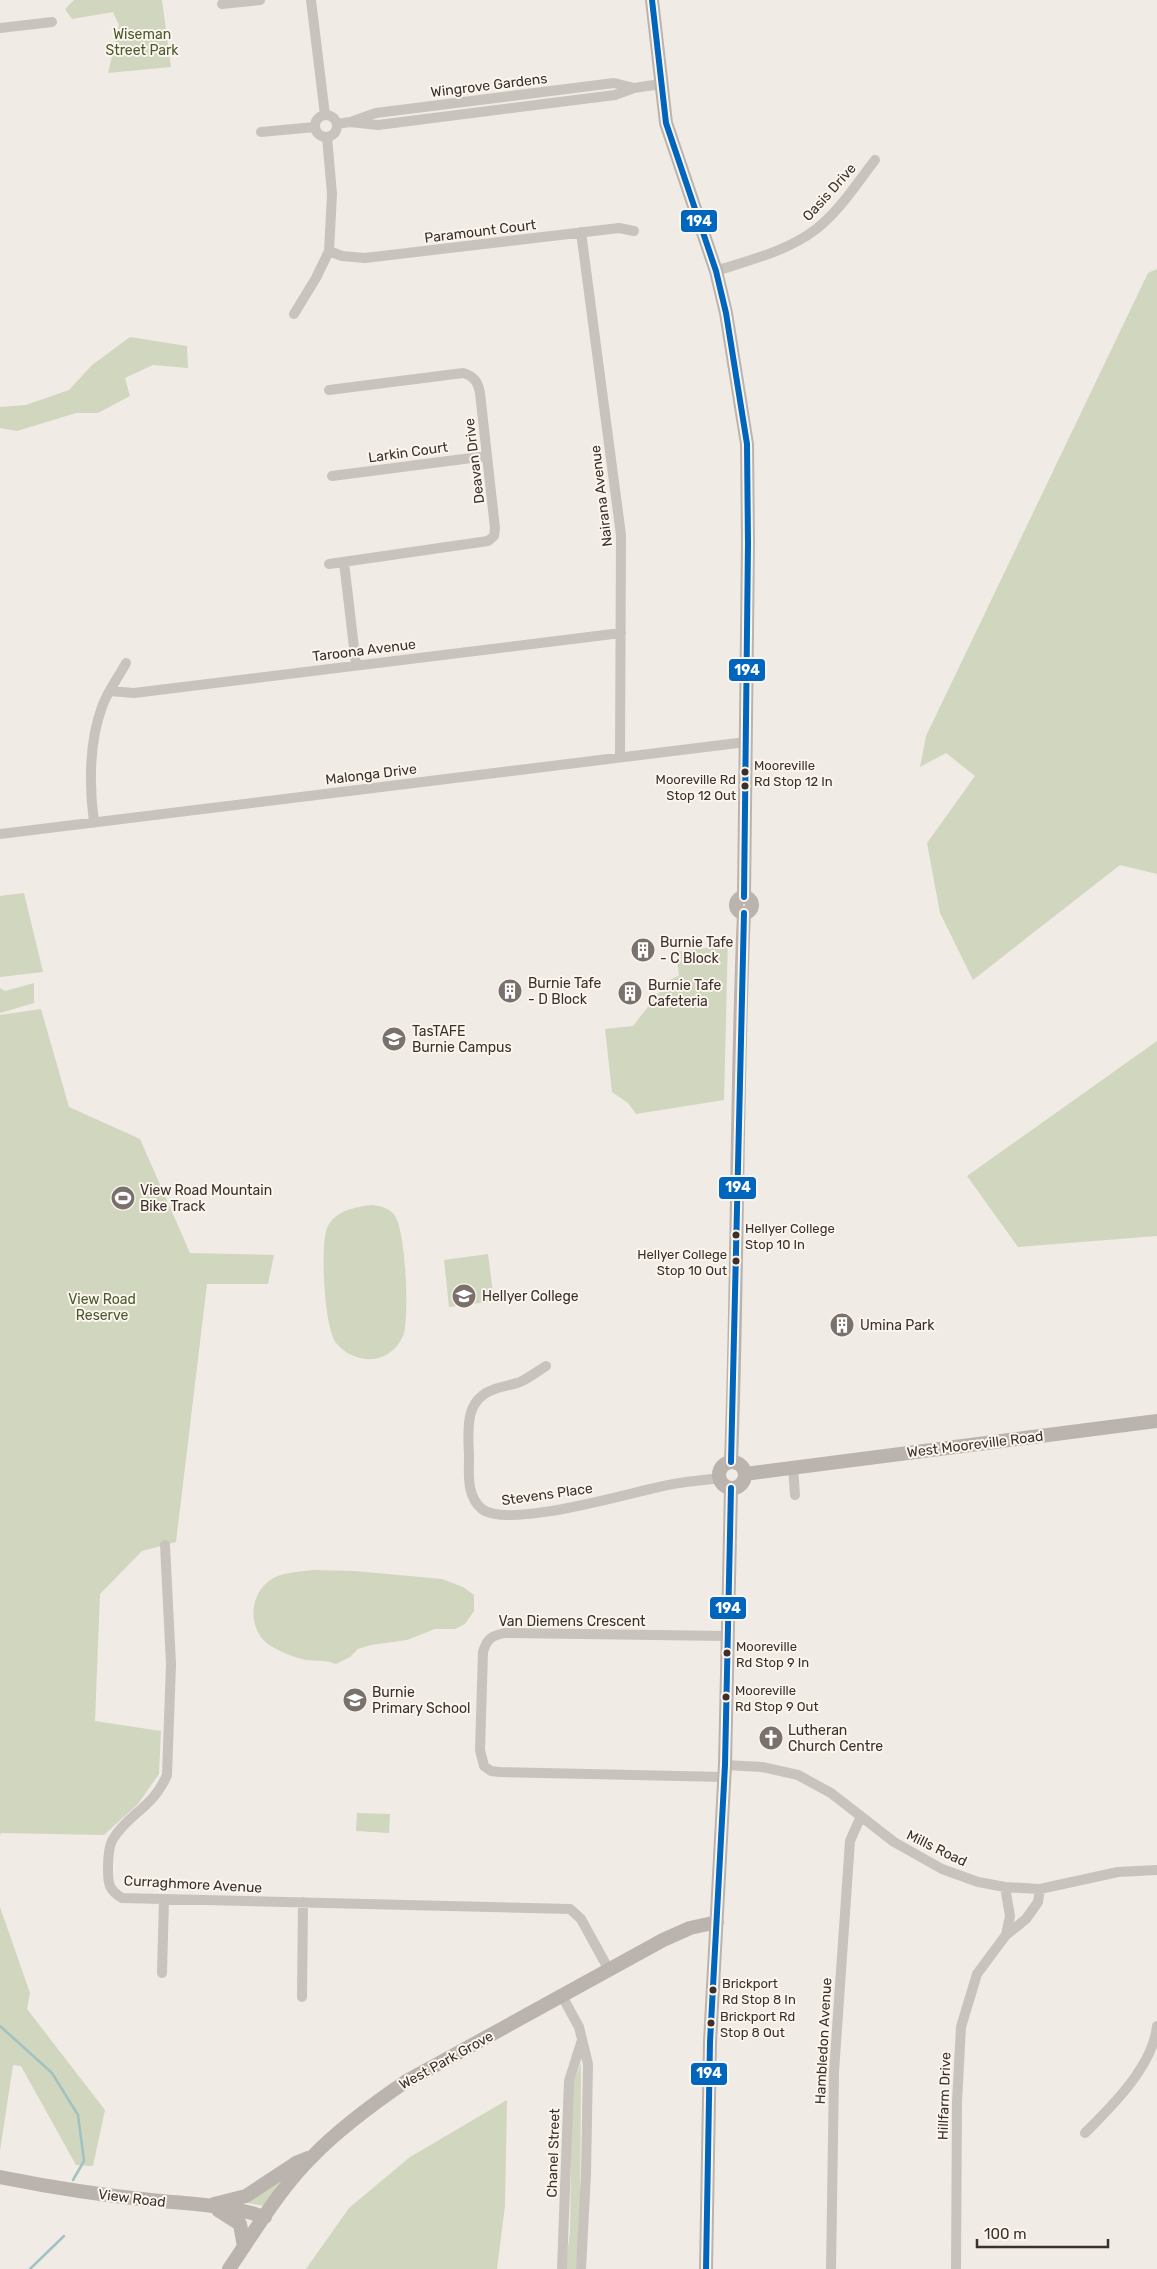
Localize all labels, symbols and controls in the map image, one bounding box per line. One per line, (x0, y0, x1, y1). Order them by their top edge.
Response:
park label: Wiseman Street Park (105, 26, 179, 59)
street label: Wingrove Gardens (430, 70, 548, 101)
street label: Oasis Drive (799, 160, 860, 225)
line badge: 194 (680, 209, 718, 233)
text: 194 (686, 213, 712, 230)
street label: Paramount Court (423, 216, 537, 247)
street label: Deavan Drive (461, 417, 488, 505)
street label: Larkin Court (367, 438, 449, 466)
street label: Nairana Avenue (587, 444, 616, 548)
street label: Taroona Avenue (311, 636, 417, 665)
line badge: 194 (728, 658, 766, 682)
text: 194 (734, 662, 760, 679)
place label: Mooreville Rd Stop 12 In (754, 758, 833, 789)
street label: Malonga Drive (324, 760, 418, 789)
marker: Mooreville Rd Stop 12 In (740, 767, 750, 777)
place label: Mooreville Rd Stop 12 Out (656, 772, 736, 803)
marker: Mooreville Rd Stop 12 Out (740, 781, 750, 791)
place label: Burnie Tafe - C Block (660, 934, 734, 967)
building icon: Burnie Tafe - C Block (630, 937, 656, 963)
place label: Burnie Tafe - D Block (528, 975, 602, 1008)
place label: Burnie Tafe Cafeteria (648, 977, 722, 1010)
building icon: Burnie Tafe - D Block (497, 978, 523, 1004)
building icon: Burnie Tafe Cafeteria (617, 980, 643, 1006)
place label: TasTAFE Burnie Campus (412, 1023, 512, 1056)
school or university icon: TasTAFE Burnie Campus (381, 1026, 407, 1052)
line badge: 194 (718, 1176, 757, 1200)
text: 194 (725, 1179, 751, 1196)
place label: View Road Mountain Bike Track (140, 1182, 272, 1215)
sports icon: View Road Mountain Bike Track (110, 1185, 136, 1211)
place label: Hellyer College Stop 10 In (745, 1221, 835, 1252)
marker: Hellyer College Stop 10 In (731, 1230, 741, 1240)
place label: Hellyer College Stop 10 Out (637, 1247, 727, 1278)
marker: Hellyer College Stop 10 Out (731, 1256, 741, 1266)
school or university icon: Hellyer College (451, 1283, 477, 1309)
place label: Hellyer College (482, 1288, 579, 1305)
park label: View Road Reserve (68, 1291, 136, 1324)
building icon: Umina Park (829, 1312, 855, 1338)
place label: Umina Park (860, 1317, 935, 1334)
street label: West Mooreville Road (906, 1428, 1044, 1461)
street label: Stevens Place (500, 1480, 594, 1509)
line badge: 194 (709, 1596, 747, 1620)
text: 194 (715, 1600, 741, 1617)
street label: Van Diemens Crescent (498, 1613, 646, 1630)
place label: Mooreville Rd Stop 9 In (736, 1639, 809, 1670)
marker: Mooreville Rd Stop 9 In (722, 1648, 732, 1658)
place label: Mooreville Rd Stop 9 Out (735, 1683, 819, 1714)
place label: Burnie Primary School (372, 1684, 470, 1717)
school or university icon: Burnie Primary School (342, 1687, 368, 1713)
marker: Mooreville Rd Stop 9 Out (721, 1692, 731, 1702)
place label: Lutheran Church Centre (788, 1722, 883, 1755)
church icon: Lutheran Church Centre (758, 1725, 784, 1751)
street label: Mills Road (904, 1827, 970, 1870)
street label: Curraghmore Avenue (123, 1872, 263, 1897)
place label: Brickport Rd Stop 8 In (722, 1976, 796, 2007)
street label: Hambledon Avenue (812, 1977, 835, 2105)
marker: Brickport Rd Stop 8 In (708, 1985, 718, 1995)
place label: Brickport Rd Stop 8 Out (720, 2009, 795, 2040)
marker: Brickport Rd Stop 8 Out (706, 2018, 716, 2028)
street label: West Park Grove (396, 2027, 496, 2093)
street label: Hillfarm Drive (934, 2052, 955, 2140)
line badge: 194 (690, 2062, 728, 2086)
text: 194 (696, 2065, 722, 2082)
street label: Chanel Street (543, 2108, 564, 2198)
street label: View Road (97, 2186, 167, 2211)
scale bar (977, 2216, 1108, 2248)
text: 100 m (984, 2225, 1026, 2243)

